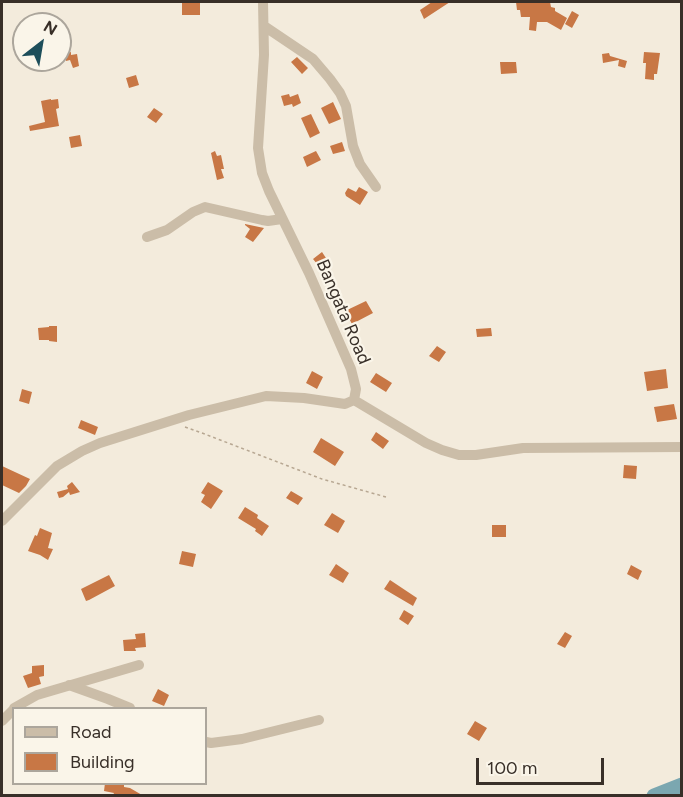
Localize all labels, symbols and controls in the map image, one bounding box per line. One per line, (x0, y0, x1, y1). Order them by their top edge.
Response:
north arrow (12, 12, 72, 72)
text: N (40, 17, 61, 39)
street label: Bangata Road (311, 256, 375, 368)
legend (12, 707, 207, 785)
text: Road (70, 721, 111, 743)
scale bar (479, 746, 606, 784)
text: Building (70, 751, 135, 773)
text: 100 m (487, 757, 537, 779)

